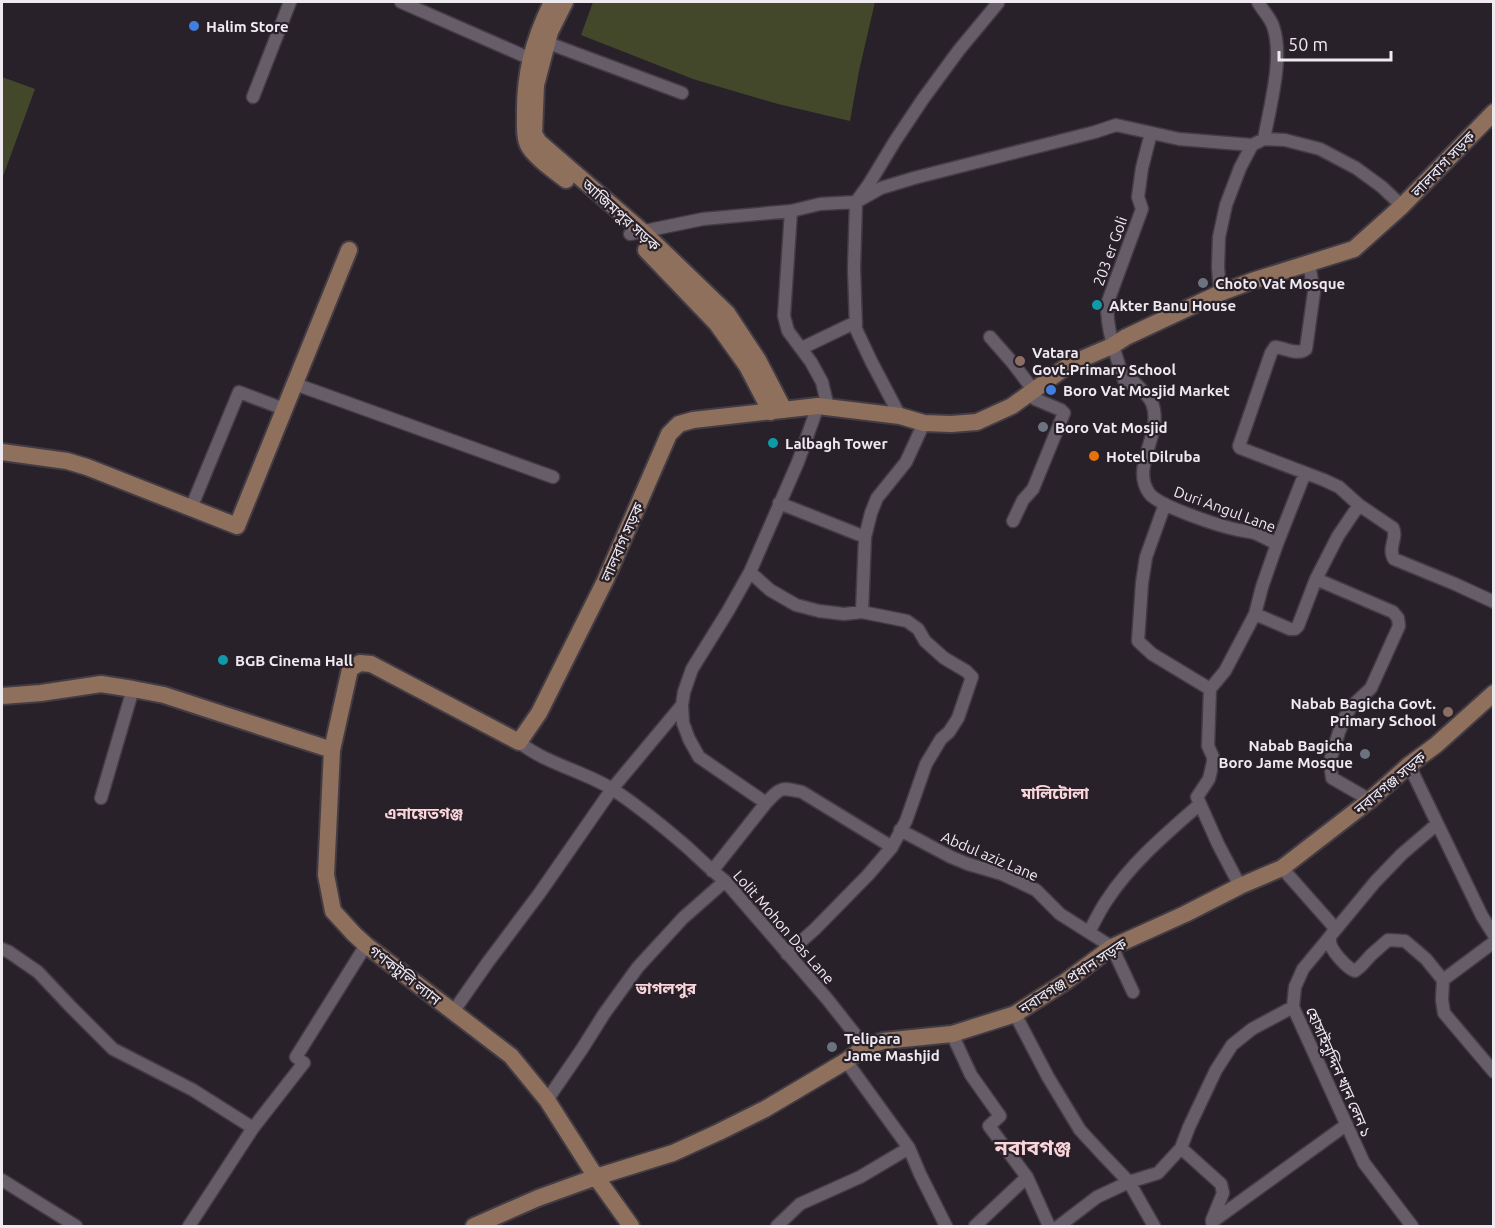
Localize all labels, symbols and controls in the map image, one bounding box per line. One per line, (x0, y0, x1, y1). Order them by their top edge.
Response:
place label: Halim Store (206, 18, 289, 35)
marker: Halim Store (187, 19, 201, 33)
scale bar (1279, 24, 1392, 62)
text: 50 m (1288, 34, 1328, 54)
street label: লালবাগ সড়ক (1407, 127, 1479, 201)
street label: আজিমপুর সড়ক (577, 175, 664, 256)
street label: 203 er Goli (1090, 214, 1130, 288)
place label: Choto Vat Mosque (1215, 275, 1345, 292)
marker: Choto Vat Mosque (1196, 276, 1210, 290)
place label: Akter Banu House (1109, 297, 1236, 314)
marker: Akter Banu House (1090, 298, 1104, 312)
place label: Vatara Govt.Primary School (1032, 344, 1176, 378)
marker: Vatara Govt.Primary School (1013, 354, 1027, 368)
place label: Boro Vat Mosjid Market (1063, 382, 1230, 399)
marker: Boro Vat Mosjid Market (1044, 383, 1058, 397)
place label: Boro Vat Mosjid (1055, 419, 1168, 436)
marker: Boro Vat Mosjid (1036, 420, 1050, 434)
place label: Lalbagh Tower (785, 435, 888, 452)
marker: Lalbagh Tower (766, 436, 780, 450)
place label: Hotel Dilruba (1106, 448, 1201, 465)
marker: Hotel Dilruba (1087, 449, 1101, 463)
street label: Duri Angul Lane (1172, 483, 1278, 535)
street label: লালবাগ সড়ক (597, 499, 647, 585)
place label: BGB Cinema Hall (235, 652, 353, 669)
marker: BGB Cinema Hall (216, 653, 230, 667)
place label: Nabab Bagicha Govt. Primary School (1290, 695, 1436, 729)
marker: Nabab Bagicha Govt. Primary School (1441, 705, 1455, 719)
place label: Nabab Bagicha Boro Jame Mosque (1218, 737, 1353, 771)
marker: Nabab Bagicha Boro Jame Mosque (1358, 747, 1372, 761)
street label: নবাবগঞ্জ সড়ক (1350, 748, 1430, 818)
district label: মালিটোলা (1020, 784, 1089, 802)
district label: এনায়েতগঞ্জ (385, 804, 463, 822)
street label: Abdul aziz Lane (939, 828, 1041, 884)
street label: Lolit Mohon Das Lane (730, 867, 838, 987)
street label: নবাবগঞ্জ প্রধান সড়ক (1015, 934, 1131, 1018)
street label: গণকটুলি ল্যান (365, 942, 445, 1010)
district label: ভাগলপুর (635, 979, 697, 999)
street label: হোসাইনুদ্দিন খান লেন ১ (1302, 1004, 1375, 1140)
place label: Telipara Jame Mashjid (844, 1030, 940, 1064)
marker: Telipara Jame Mashjid (825, 1040, 839, 1054)
district label: নবাবগঞ্জ (994, 1135, 1071, 1159)

